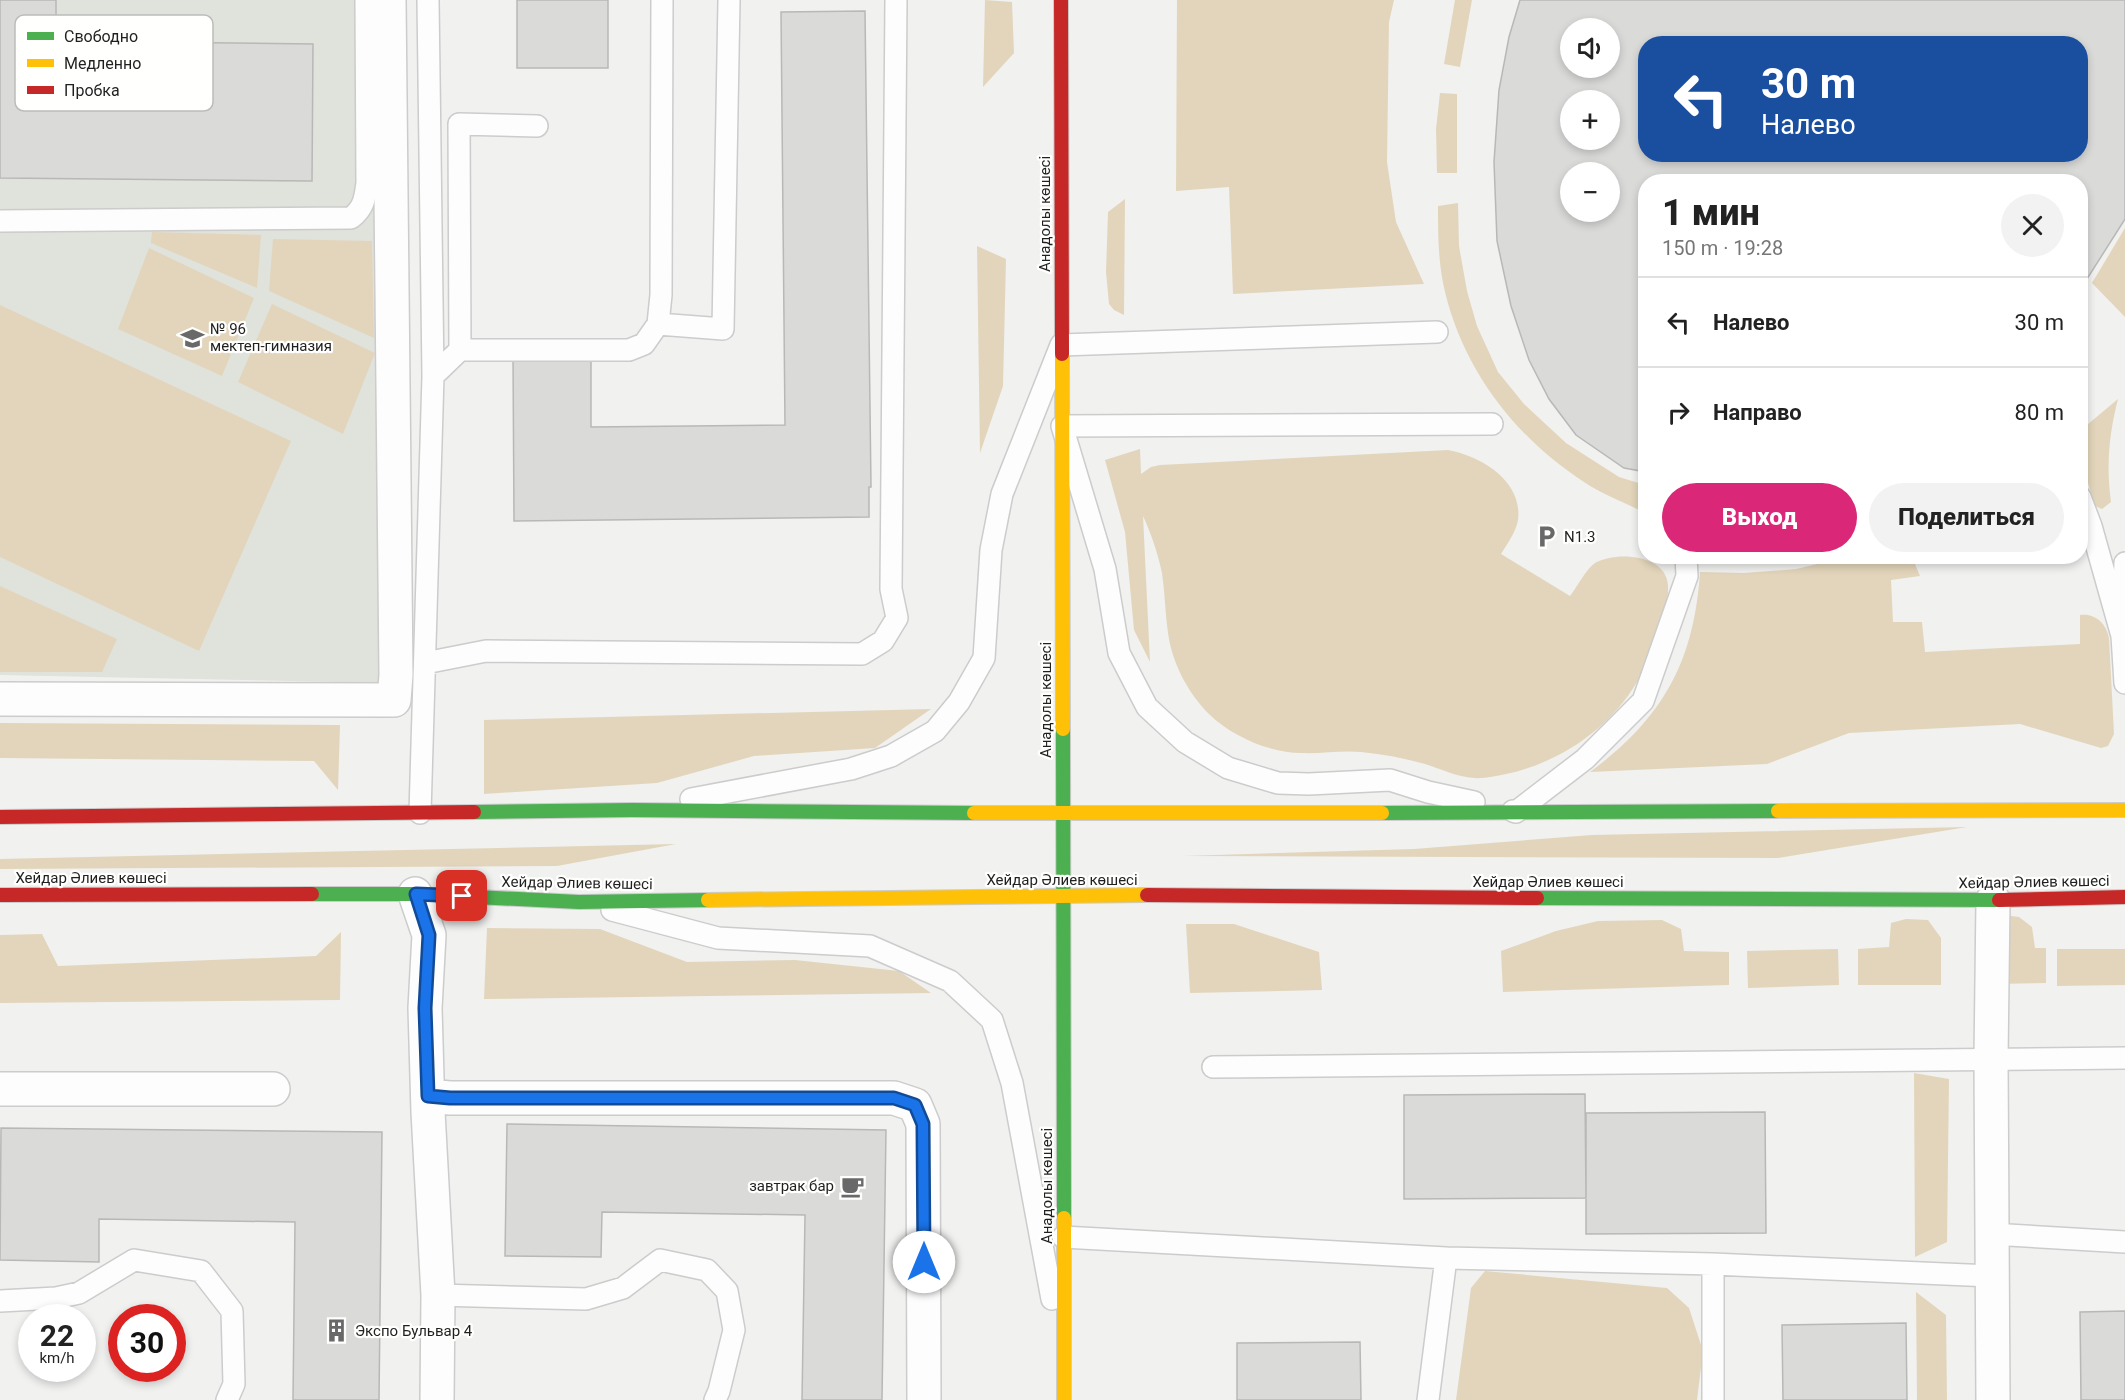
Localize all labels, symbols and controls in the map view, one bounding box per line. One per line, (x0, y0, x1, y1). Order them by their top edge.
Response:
legend (15, 15, 213, 111)
map controls (1560, 18, 1620, 222)
button: sound (1560, 18, 1620, 78)
text: Свободно (64, 27, 138, 46)
text: Медленно (64, 54, 141, 73)
text: 30 m (1761, 59, 1856, 108)
icon: left (1662, 60, 1740, 138)
text: Пробка (64, 81, 120, 100)
button: + (1560, 90, 1620, 150)
text: Налево (1761, 109, 1856, 141)
street label: Анадолы көшесі (1036, 156, 1054, 272)
button: − (1560, 162, 1620, 222)
text: 1 мин (1662, 192, 1760, 234)
button: close (2001, 194, 2064, 257)
text: 150 m · 19:28 (1662, 236, 1783, 260)
icon: left (1662, 306, 1695, 339)
text: Налево (1713, 310, 1790, 335)
text: 30 m (2015, 310, 2064, 335)
place label: № 96 мектеп-гимназия (210, 320, 332, 355)
school or university icon: № 96 мектеп-гимназия (179, 325, 205, 351)
icon: right (1662, 396, 1695, 429)
text: Направо (1713, 400, 1802, 425)
text: 80 m (2015, 400, 2064, 425)
button: Выход (1662, 483, 1857, 552)
button: Поделиться (1869, 483, 2064, 552)
parking icon: N1.3 (1533, 524, 1559, 550)
place label: N1.3 (1564, 528, 1596, 546)
street label: Анадолы көшесі (1037, 642, 1055, 758)
street label: Хейдар Әлиев көшесі (15, 869, 167, 887)
pin (436, 870, 487, 921)
street label: Хейдар Әлиев көшесі (986, 871, 1138, 889)
street label: Хейдар Әлиев көшесі (1958, 872, 2110, 892)
street label: Хейдар Әлиев көшесі (501, 873, 653, 893)
street label: Хейдар Әлиев көшесі (1472, 873, 1624, 891)
icon: arrive (445, 879, 478, 912)
street label: Анадолы көшесі (1038, 1128, 1056, 1244)
cafe icon: завтрак бар (839, 1173, 865, 1199)
place label: завтрак бар (749, 1177, 834, 1195)
position arrow (892, 1230, 956, 1294)
speed limit sign: 30 (108, 1304, 186, 1382)
text: 22 (40, 1318, 74, 1353)
building icon: Экспо Бульвар 4 (324, 1318, 350, 1344)
place label: Экспо Бульвар 4 (355, 1322, 473, 1340)
text: km/h (39, 1349, 75, 1367)

